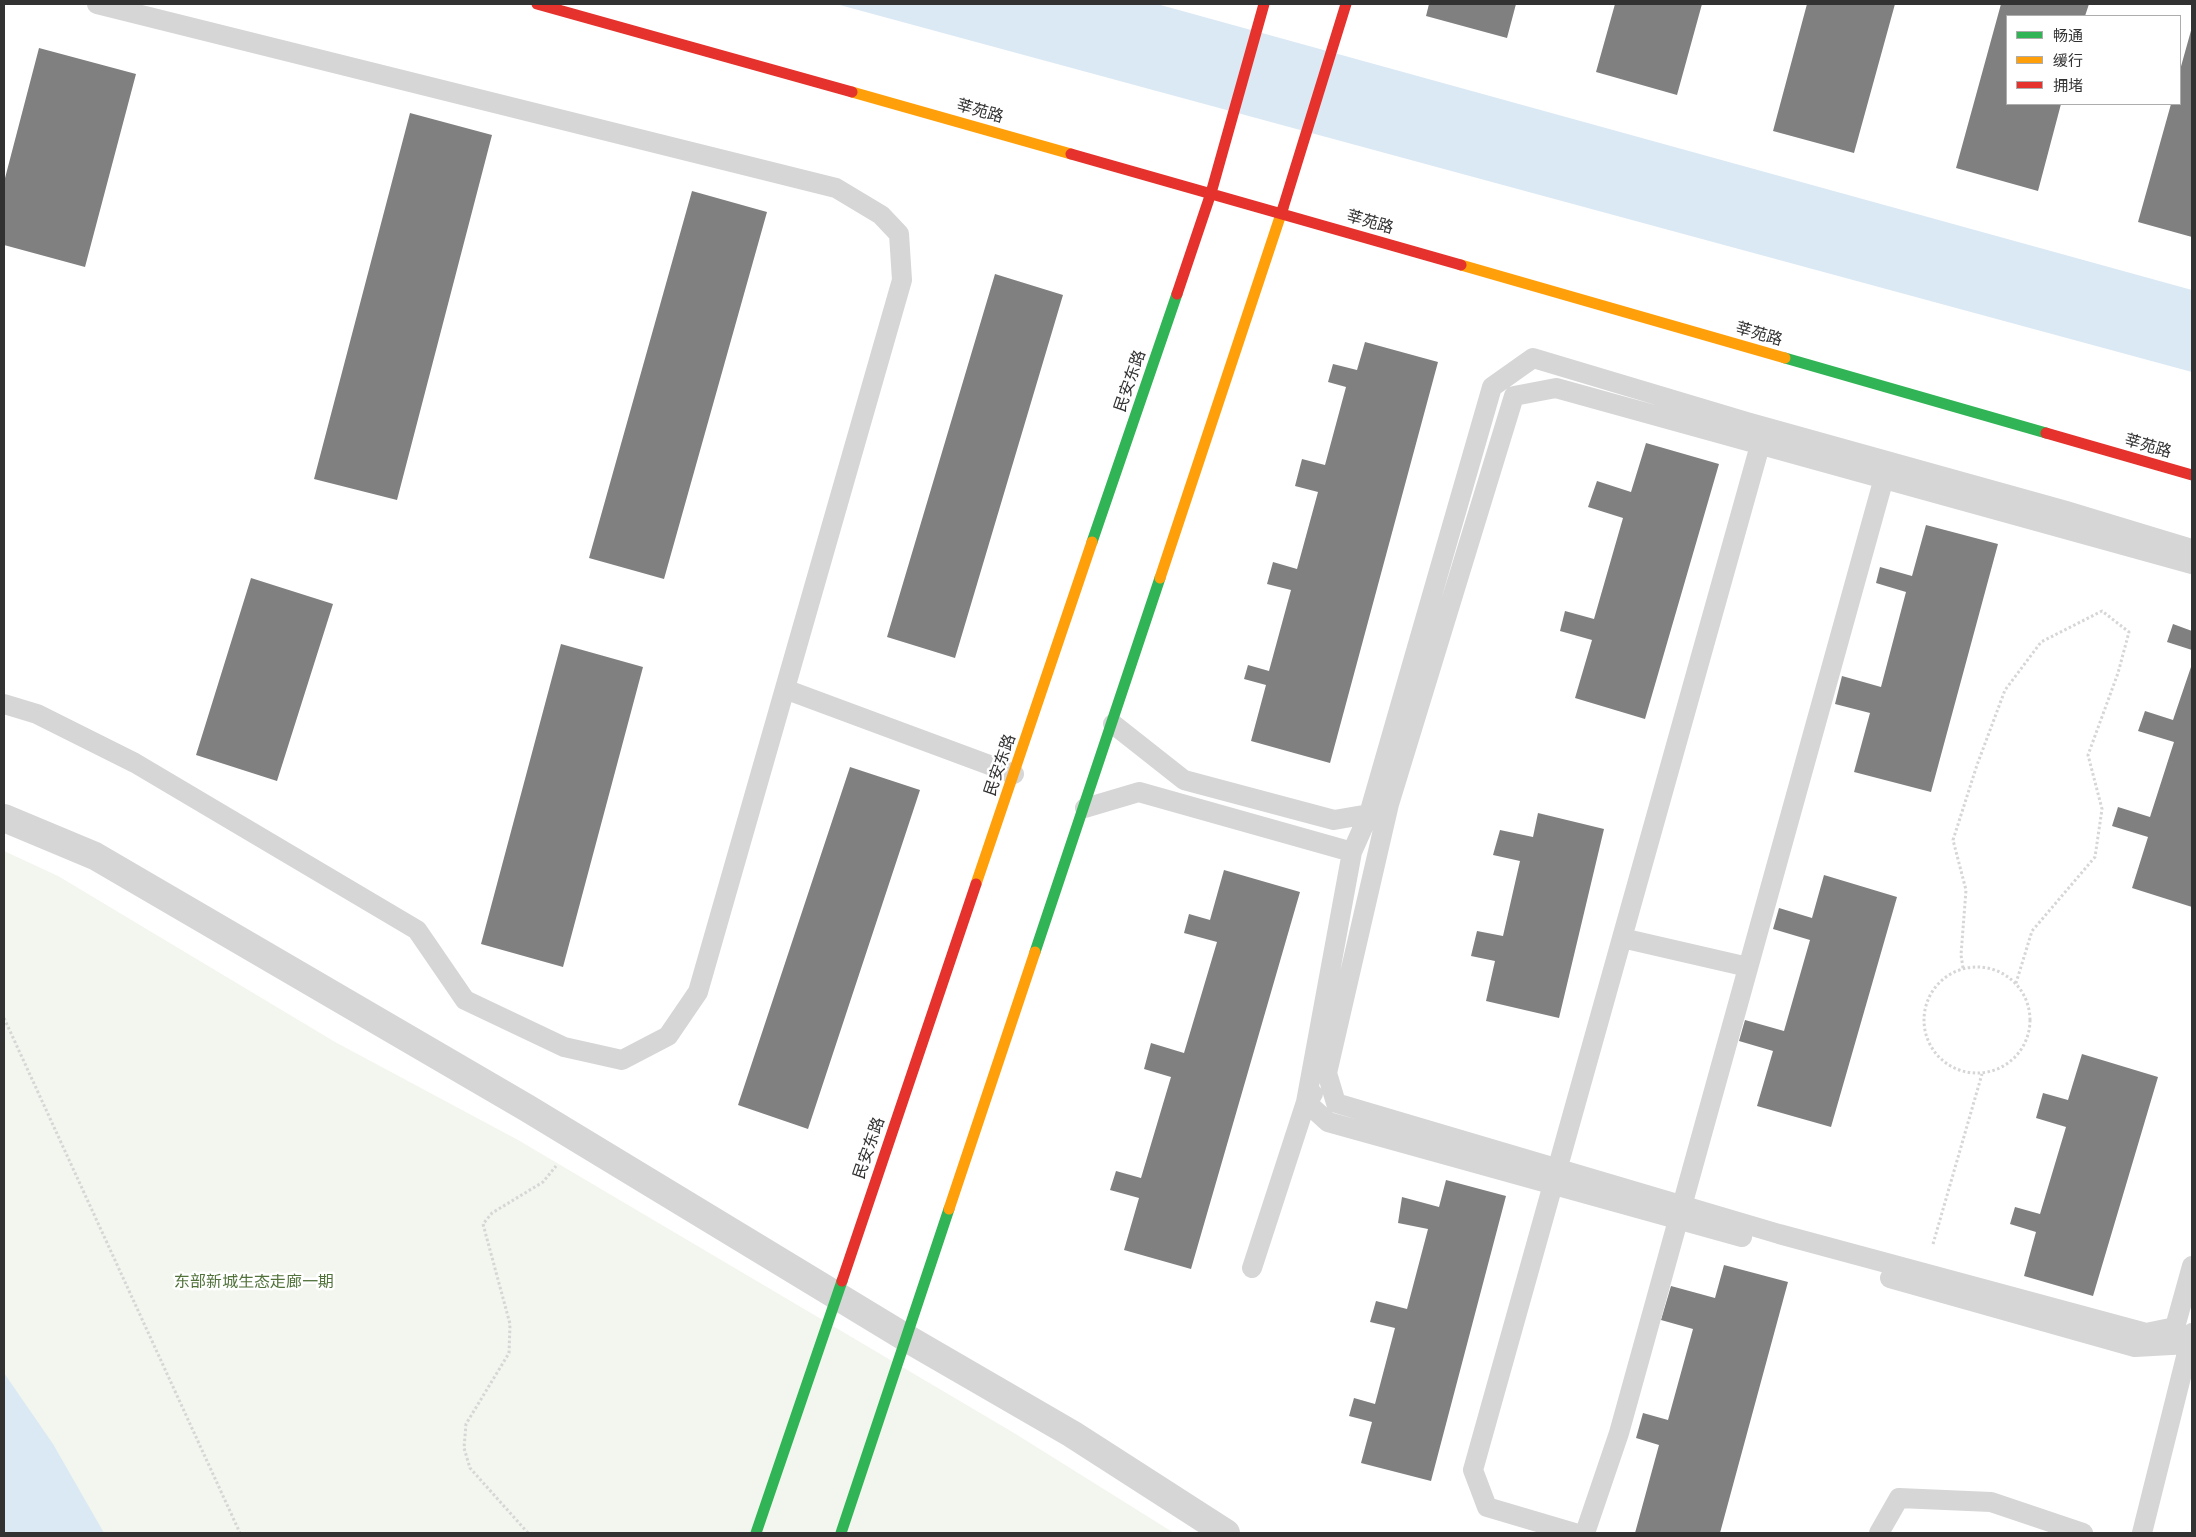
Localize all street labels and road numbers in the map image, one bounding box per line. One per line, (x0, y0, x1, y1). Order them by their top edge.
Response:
street label: 莘苑路 (954, 95, 1006, 127)
street label: 莘苑路 (1344, 206, 1396, 238)
street label: 莘苑路 (1733, 318, 1785, 350)
street label: 民安东路 (1111, 348, 1149, 414)
street label: 莘苑路 (2122, 430, 2174, 462)
street label: 民安东路 (981, 732, 1019, 798)
street label: 民安东路 (850, 1115, 888, 1181)

